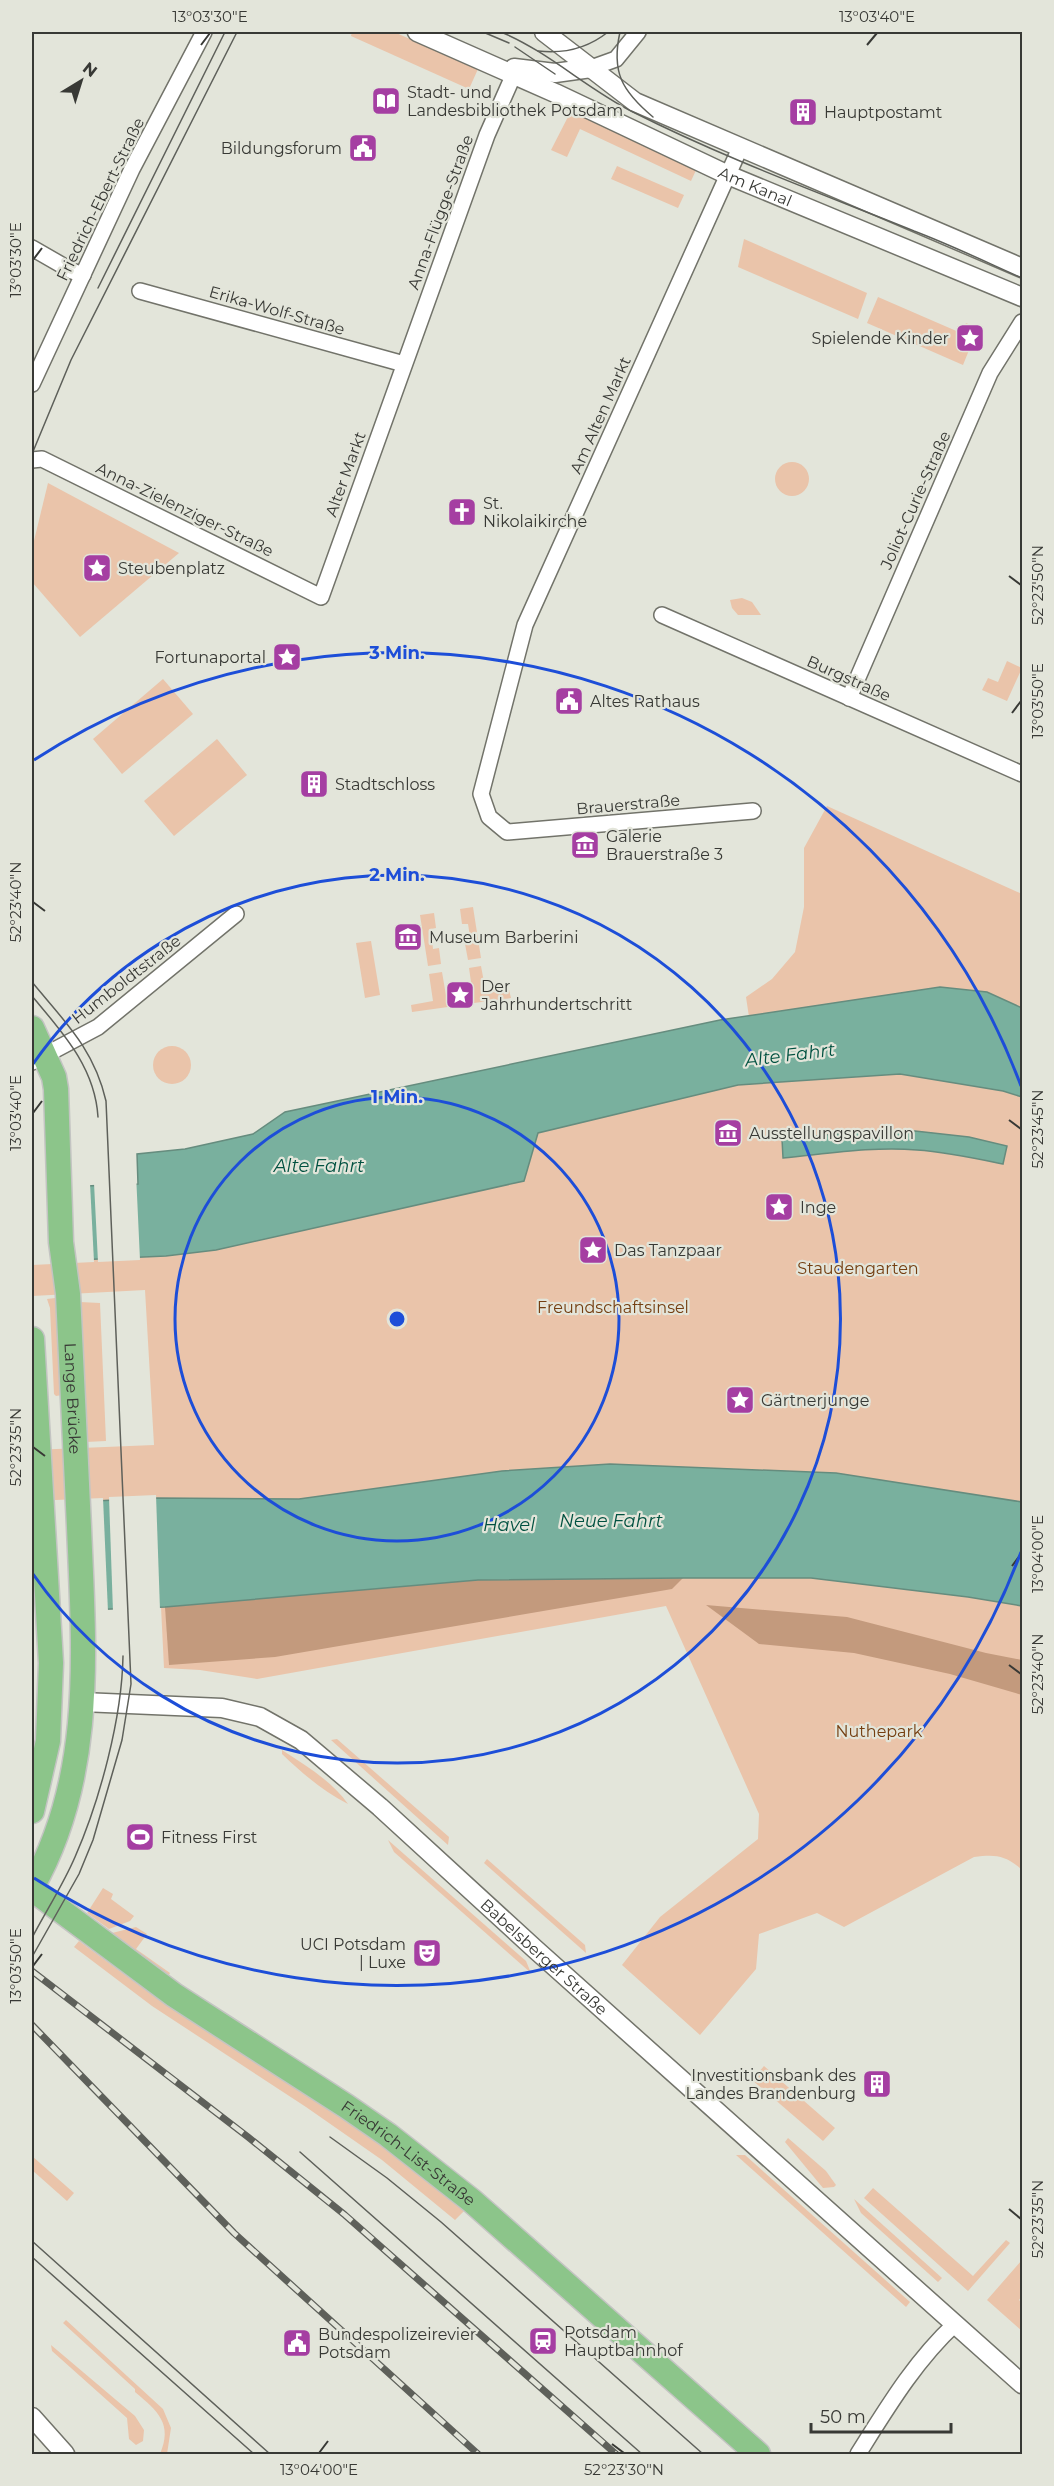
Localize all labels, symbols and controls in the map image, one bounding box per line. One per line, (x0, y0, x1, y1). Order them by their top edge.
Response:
text: 13°03'30"E (172, 7, 248, 26)
text: 13°03'40"E (839, 7, 915, 26)
north arrow (51, 51, 111, 111)
text: N (79, 58, 101, 81)
place label: Stadt- und Landesbibliothek Potsdam (407, 83, 623, 120)
library icon: Stadt- und Landesbibliothek Potsdam (370, 85, 402, 117)
building icon: Hauptpostamt (787, 96, 819, 128)
place label: Hauptpostamt (824, 103, 943, 122)
street label: Friedrich-Ebert-Straße (53, 114, 148, 284)
public building icon: Bildungsforum (347, 132, 379, 164)
street label: Anna-Flügge-Straße (404, 132, 477, 292)
place label: Bildungsforum (221, 139, 342, 158)
street label: Am Kanal (715, 163, 795, 211)
text: 13°03'30"E (6, 222, 25, 298)
street label: Erika-Wolf-Straße (207, 282, 347, 339)
place icon: Spielende Kinder (954, 322, 986, 354)
place label: Spielende Kinder (811, 329, 949, 348)
street label: Am Alten Markt (566, 353, 635, 477)
street label: Joliot-Curie-Straße (876, 428, 954, 573)
street label: Alter Markt (321, 429, 370, 519)
street label: Anna-Zielenziger-Straße (93, 458, 277, 561)
place label: St. Nikolaikirche (483, 494, 587, 531)
church icon: St. Nikolaikirche (446, 496, 478, 528)
text: 52°23'50"N (1028, 545, 1047, 625)
place icon: Steubenplatz (81, 552, 113, 584)
place label: Steubenplatz (118, 559, 225, 578)
place icon: Fortunaportal (271, 641, 303, 673)
text: 3 Min. (368, 642, 425, 664)
place label: Fortunaportal (155, 648, 266, 667)
street label: Burgstraße (804, 652, 894, 705)
text: 13°03'50"E (1028, 663, 1047, 739)
public building icon: Altes Rathaus (553, 685, 585, 717)
place label: Altes Rathaus (590, 692, 700, 711)
building icon: Stadtschloss (298, 768, 330, 800)
place label: Stadtschloss (335, 775, 435, 794)
street label: Brauerstraße (575, 791, 681, 818)
place label: Galerie Brauerstraße 3 (606, 827, 723, 864)
museum icon: Galerie Brauerstraße 3 (569, 829, 601, 861)
text: 52°23'40"N (6, 862, 25, 942)
text: 2 Min. (369, 864, 425, 886)
museum icon: Museum Barberini (392, 921, 424, 953)
place label: Museum Barberini (429, 928, 578, 947)
street label: Humboldtstraße (68, 931, 185, 1028)
place label: Der Jahrhundertschritt (480, 977, 633, 1014)
place icon: Der Jahrhundertschritt (444, 979, 476, 1011)
water label: Alte Fahrt (743, 1038, 837, 1072)
text: 13°03'40"E (6, 1075, 25, 1151)
text: 1 Min. (371, 1086, 423, 1108)
text: 52°23'45"N (1028, 1089, 1047, 1169)
museum icon: Ausstellungspavillon (712, 1117, 744, 1149)
place label: Ausstellungspavillon (749, 1124, 914, 1143)
water label: Alte Fahrt (273, 1155, 365, 1177)
place icon: Inge (763, 1191, 795, 1223)
place label: Inge (800, 1198, 836, 1217)
place icon: Das Tanzpaar (577, 1234, 609, 1266)
place label: Das Tanzpaar (614, 1241, 722, 1260)
park label: Staudengarten (797, 1259, 919, 1278)
park label: Freundschaftsinsel (537, 1298, 689, 1317)
centre of rings (387, 1309, 407, 1329)
street label: Lange Brücke (60, 1342, 84, 1455)
place icon: Gärtnerjunge (724, 1384, 756, 1416)
place label: Gärtnerjunge (761, 1391, 869, 1410)
text: 52°23'35"N (6, 1408, 25, 1486)
water label: Neue Fahrt (559, 1510, 663, 1532)
water label: Havel (483, 1514, 535, 1536)
text: 13°04'00"E (1028, 1515, 1047, 1593)
text: 52°23'40"N (1028, 1634, 1047, 1714)
park label: Nuthepark (836, 1722, 923, 1741)
sports icon: Fitness First (124, 1821, 156, 1853)
place label: Fitness First (161, 1828, 258, 1847)
street label: Babelsberger Straße (477, 1895, 611, 2019)
text: 13°03'50"E (6, 1928, 25, 2004)
place label: UCI Potsdam | Luxe (300, 1935, 406, 1972)
theatre icon: UCI Potsdam | Luxe (411, 1937, 443, 1969)
place label: Investitionsbank des Landes Brandenburg (686, 2066, 856, 2103)
building icon: Investitionsbank des Landes Brandenburg (861, 2068, 893, 2100)
street label: Friedrich-List-Straße (337, 2097, 479, 2210)
text: 52°23'35"N (1028, 2180, 1047, 2258)
place label: Potsdam Hauptbahnhof (564, 2323, 683, 2360)
place label: Bundespolizeirevier Potsdam (318, 2325, 476, 2362)
station icon: Potsdam Hauptbahnhof (527, 2325, 559, 2357)
public building icon: Bundespolizeirevier Potsdam (281, 2327, 313, 2359)
scale bar (811, 2396, 950, 2434)
text: 50 m (820, 2406, 866, 2428)
text: 13°04'00"E (280, 2460, 358, 2479)
text: 52°23'30"N (584, 2460, 664, 2479)

